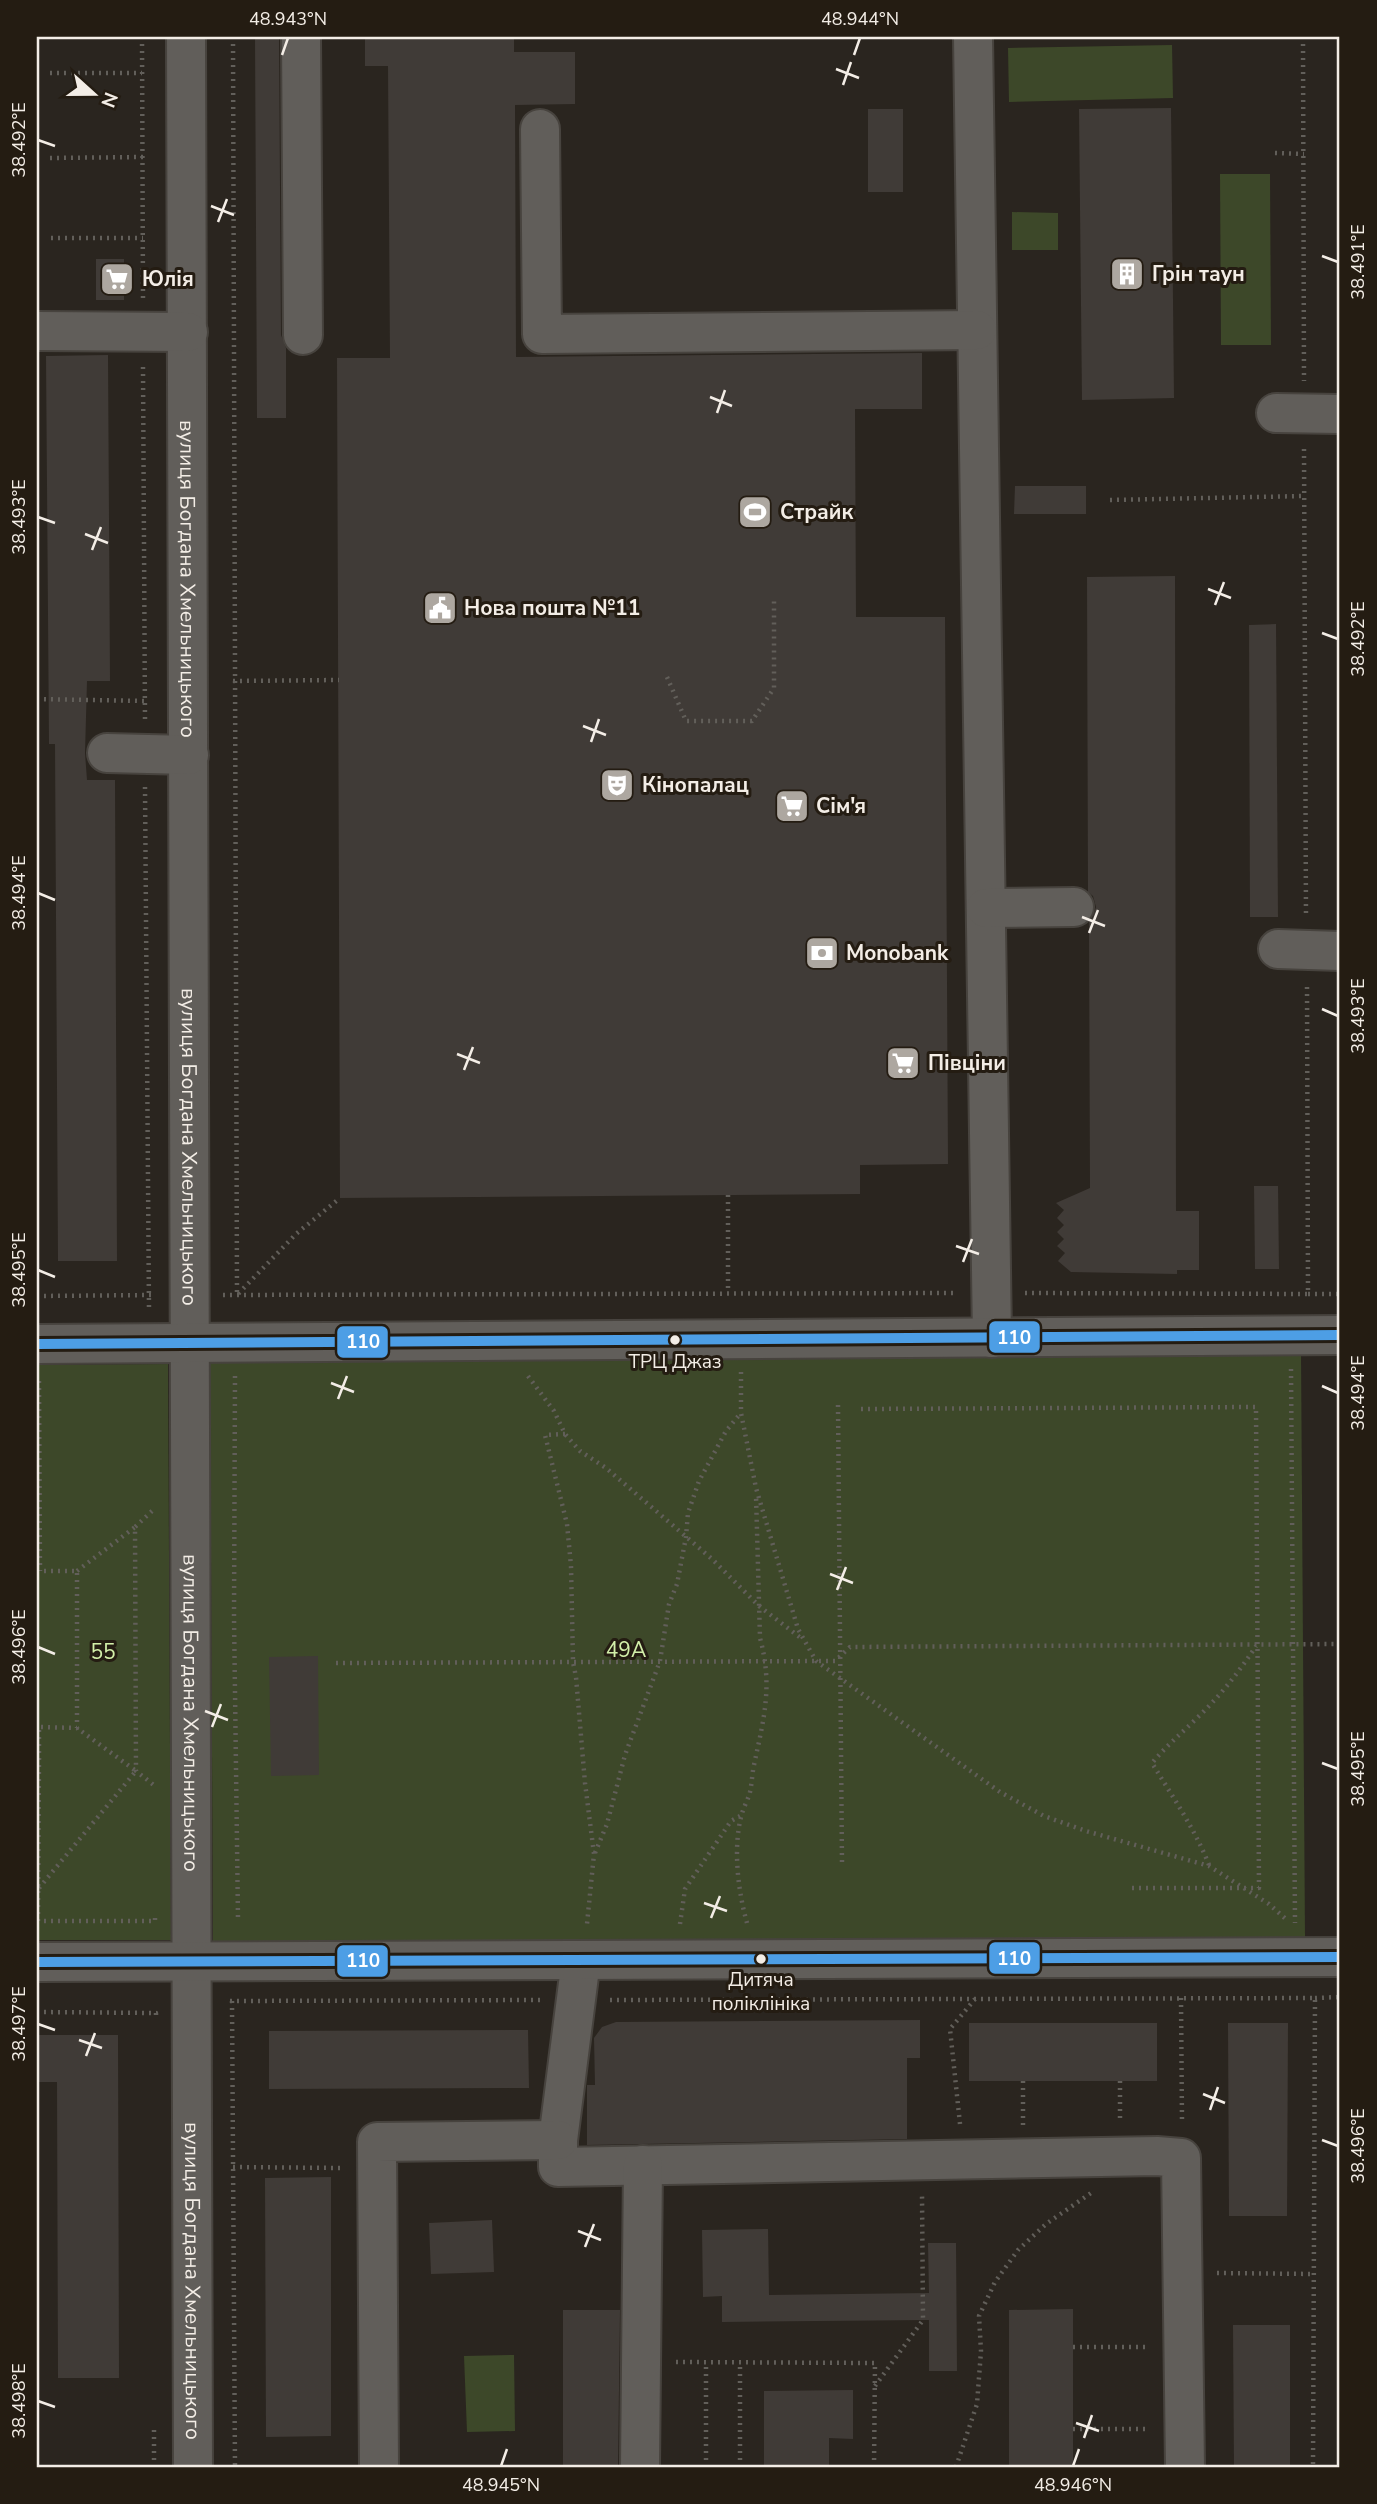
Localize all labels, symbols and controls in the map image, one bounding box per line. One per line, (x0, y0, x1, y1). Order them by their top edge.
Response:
text: 48.943°N (249, 7, 327, 31)
text: 48.944°N (821, 7, 899, 31)
north arrow (60, 60, 130, 130)
text: N (94, 88, 124, 111)
text: 38.492°E (7, 102, 31, 178)
text: 38.491°E (1346, 224, 1370, 300)
building icon: Грін таун (1108, 255, 1146, 293)
supermarket icon: Юлія (98, 260, 136, 298)
place label: Грін таун (1152, 260, 1245, 288)
place label: Юлія (142, 265, 194, 293)
street label: вулиця Богдана Хмельницького (173, 420, 202, 738)
text: 38.493°E (7, 479, 31, 555)
sports icon: Страйк (736, 493, 774, 531)
place label: Страйк (780, 498, 854, 526)
public building icon: Нова пошта №11 (421, 589, 459, 627)
place label: Нова пошта №11 (464, 594, 640, 622)
text: 38.492°E (1346, 601, 1370, 677)
theatre icon: Кінопалац (598, 766, 636, 804)
place label: Кінопалац (642, 771, 749, 799)
supermarket icon: Сім'я (773, 787, 811, 825)
place label: Сім'я (816, 792, 866, 820)
text: 38.494°E (7, 855, 31, 931)
bank icon: Monobank (803, 934, 841, 972)
place label: Monobank (846, 939, 949, 967)
text: 38.493°E (1346, 978, 1370, 1054)
street label: вулиця Богдана Хмельницького (175, 988, 204, 1306)
supermarket icon: Півціни (884, 1044, 922, 1082)
place label: Півціни (928, 1049, 1006, 1077)
text: 38.495°E (7, 1232, 31, 1308)
line badge: 110 (988, 1320, 1041, 1354)
line badge: 110 (336, 1325, 389, 1359)
text: 110 (997, 1325, 1031, 1351)
text: 110 (346, 1329, 380, 1355)
marker: ТРЦ Джаз (668, 1333, 682, 1347)
place label: ТРЦ Джаз (629, 1349, 721, 1375)
text: 38.494°E (1346, 1355, 1370, 1431)
street label: вулиця Богдана Хмельницького (176, 1554, 205, 1872)
text: 38.496°E (7, 1609, 31, 1685)
park label: 49А (606, 1636, 646, 1664)
park label: 55 (90, 1638, 116, 1666)
text: 38.495°E (1346, 1731, 1370, 1807)
line badge: 110 (988, 1941, 1041, 1975)
line badge: 110 (336, 1944, 389, 1978)
text: 110 (997, 1946, 1031, 1972)
text: 110 (346, 1948, 380, 1974)
marker: Дитяча поліклініка (754, 1952, 768, 1966)
place label: Дитяча поліклініка (712, 1967, 810, 2017)
text: 38.497°E (7, 1986, 31, 2062)
text: 38.496°E (1346, 2108, 1370, 2184)
street label: вулиця Богдана Хмельницького (178, 2122, 207, 2440)
text: 38.498°E (7, 2363, 31, 2439)
text: 48.945°N (462, 2473, 540, 2497)
text: 48.946°N (1034, 2473, 1112, 2497)

